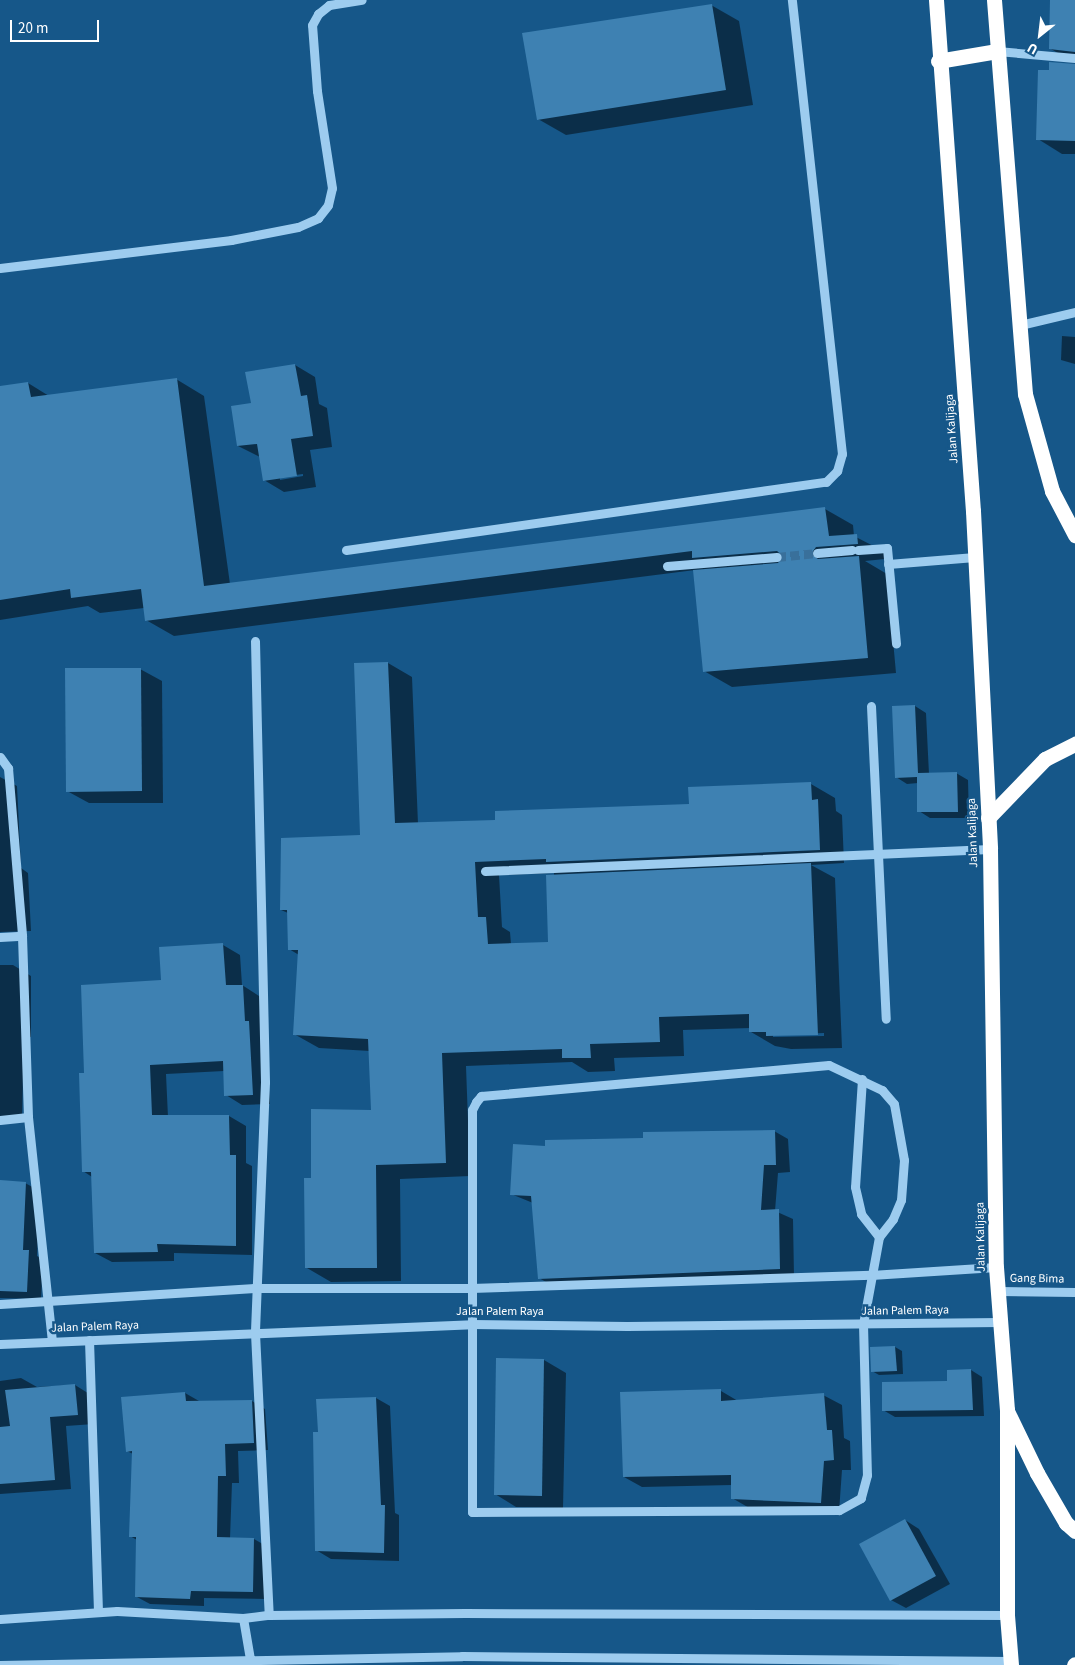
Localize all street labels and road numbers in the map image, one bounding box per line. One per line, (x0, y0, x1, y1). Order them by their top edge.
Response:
street label: Jalan Kalijaga (942, 394, 962, 464)
street label: Jalan Kalijaga (965, 798, 981, 868)
street label: Jalan Kalijaga (973, 1202, 989, 1272)
street label: Gang Bima (1010, 1271, 1064, 1287)
street label: Jalan Palem Raya (861, 1303, 949, 1319)
street label: Jalan Palem Raya (456, 1305, 544, 1319)
street label: Jalan Palem Raya (51, 1318, 139, 1336)

